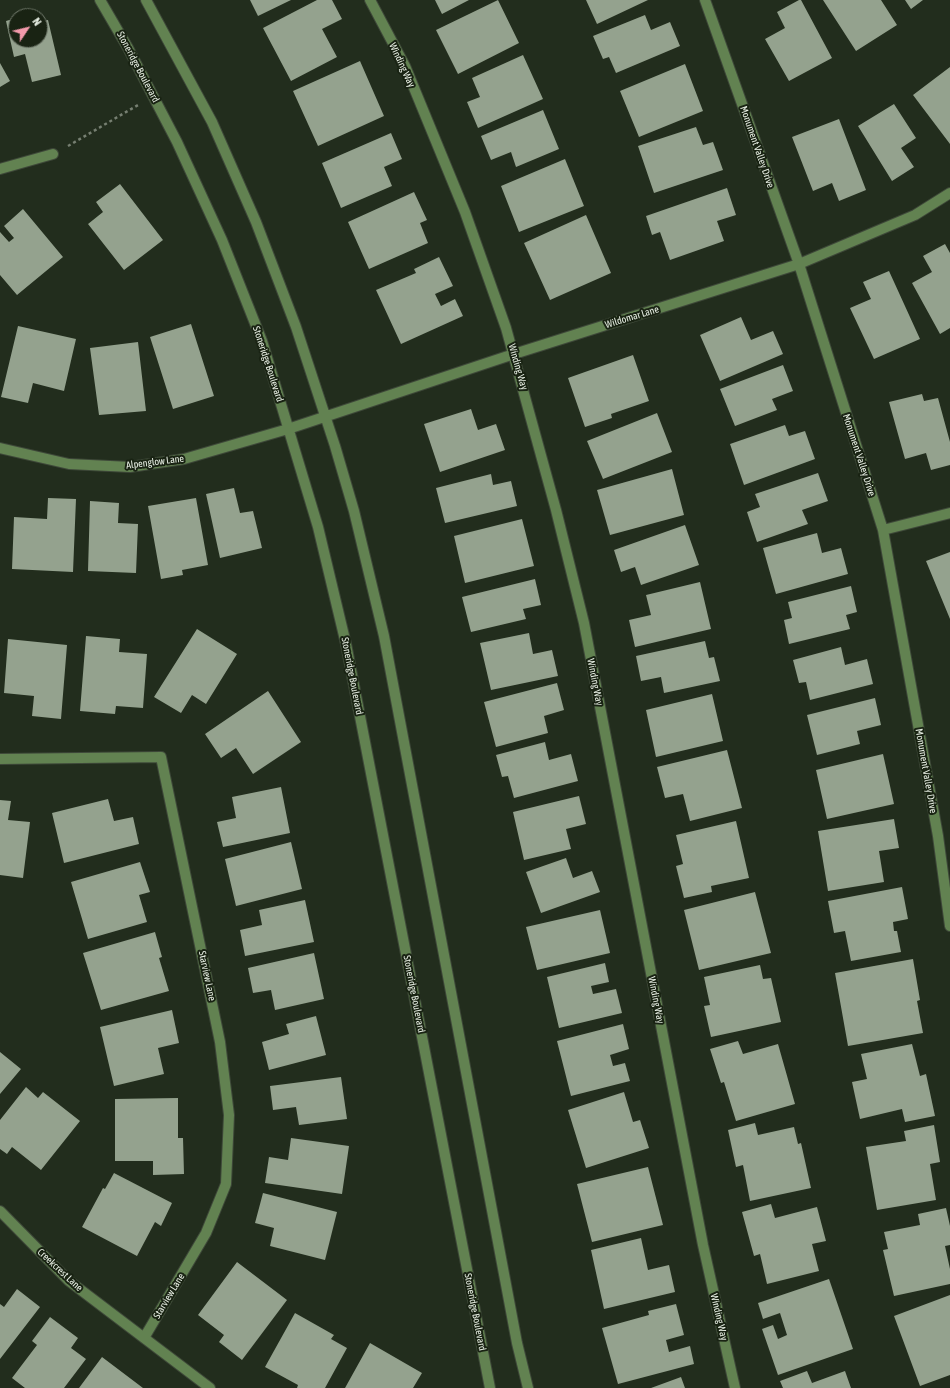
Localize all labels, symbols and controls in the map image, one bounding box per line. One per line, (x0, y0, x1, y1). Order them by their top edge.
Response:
north arrow (8, 8, 48, 48)
text: N (30, 16, 44, 28)
street label: Stoneridge Boulevard (114, 29, 162, 105)
street label: Winding Way (386, 41, 418, 89)
street label: Monument Valley Drive (737, 105, 777, 189)
street label: Wildomar Lane (604, 303, 660, 331)
street label: Stoneridge Boulevard (250, 325, 286, 403)
street label: Winding Way (506, 342, 530, 392)
street label: Monument Valley Drive (840, 412, 878, 498)
street label: Alpenglow Lane (125, 452, 185, 472)
street label: Stoneridge Boulevard (339, 636, 365, 716)
street label: Winding Way (585, 657, 605, 707)
street label: Monument Valley Drive (913, 728, 939, 814)
street label: Starview Lane (196, 950, 218, 1002)
street label: Stoneridge Boulevard (401, 954, 427, 1034)
street label: Winding Way (646, 975, 666, 1025)
street label: Creekcrest Lane (35, 1246, 85, 1294)
street label: Starview Lane (151, 1271, 187, 1321)
street label: Stoneridge Boulevard (462, 1272, 488, 1352)
street label: Winding Way (708, 1292, 730, 1342)

